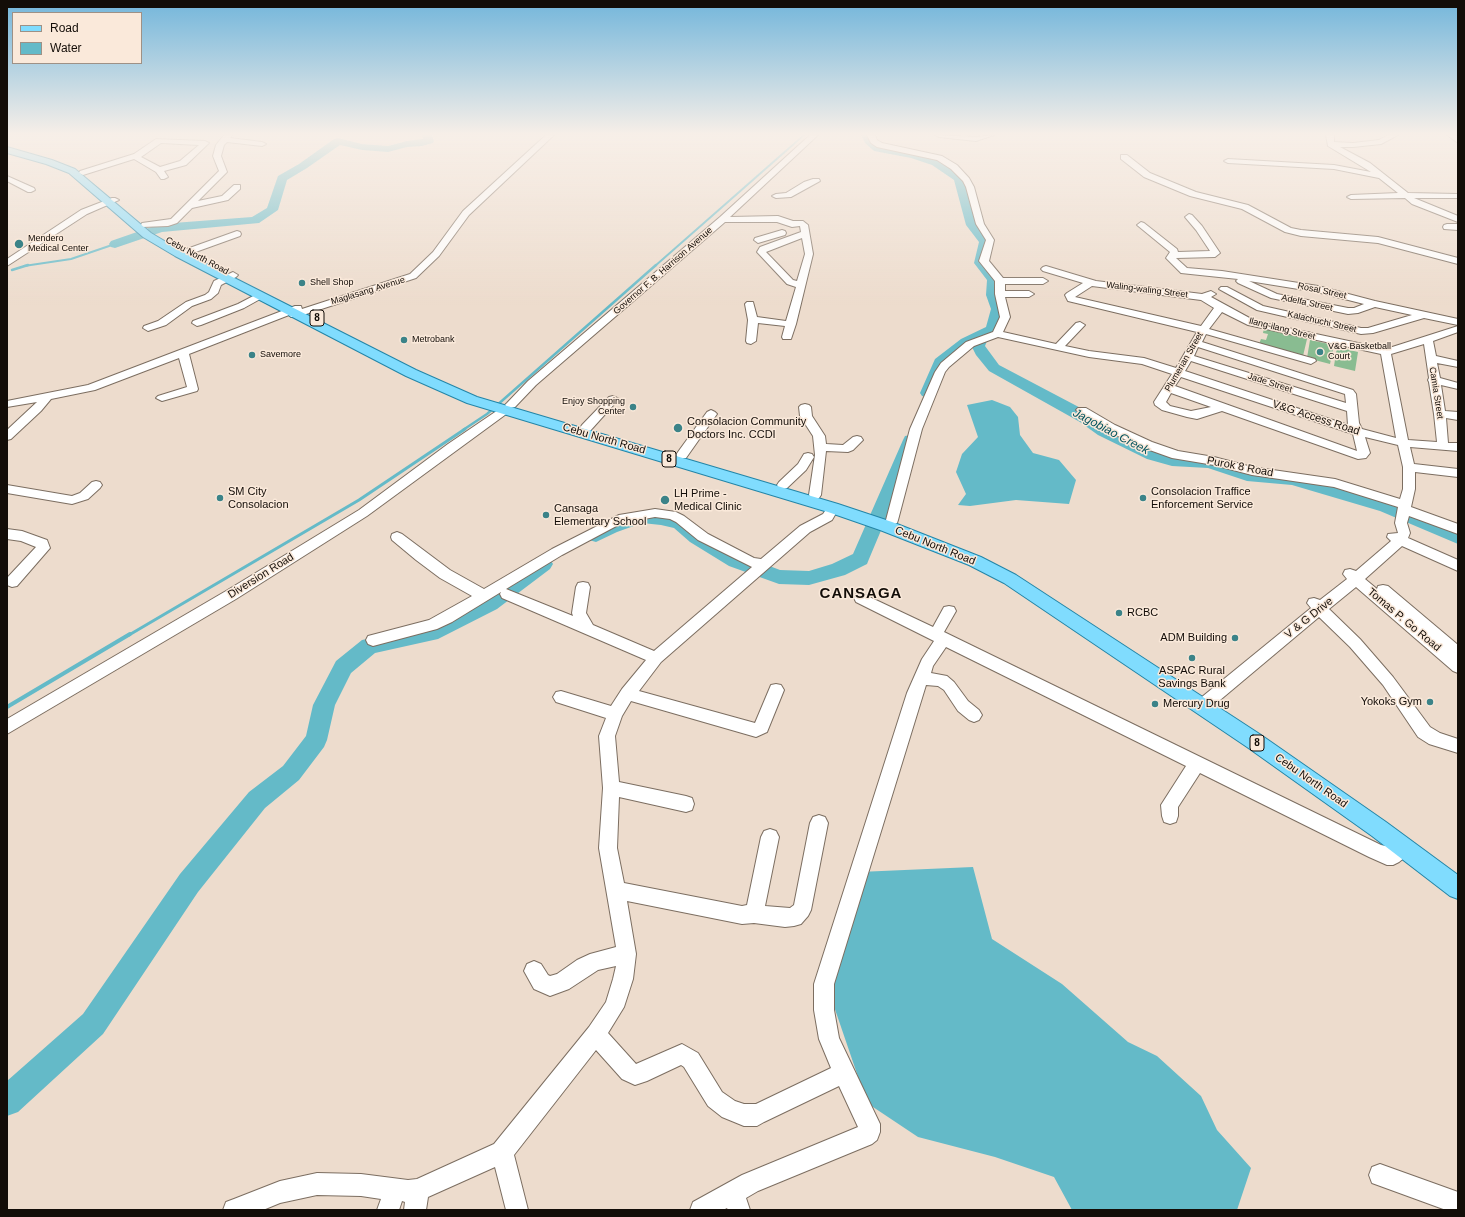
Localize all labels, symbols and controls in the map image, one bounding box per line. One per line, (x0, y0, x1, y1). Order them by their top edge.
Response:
legend (12, 12, 142, 64)
text: Road (50, 21, 79, 35)
text: Water (50, 41, 82, 55)
street label: Governor F. B. Harrison Avenue (611, 225, 715, 317)
place label: Mendero Medical Center (28, 234, 89, 255)
street label: Cebu North Road (164, 235, 230, 277)
marker: Mendero Medical Center (13, 238, 25, 250)
street label: Maglasang Avenue (330, 275, 406, 307)
marker: Shell Shop (297, 278, 307, 288)
place label: Shell Shop (310, 278, 354, 288)
street label: Waling-waling Street (1106, 280, 1188, 300)
street label: Rosal Street (1297, 281, 1347, 301)
street label: Adelfa Street (1280, 292, 1334, 314)
street label: Kalachuchi Street (1286, 309, 1358, 335)
road number: 8 (310, 310, 324, 326)
street label: Ilang-ilang Street (1248, 316, 1316, 342)
street label: Plumerian Street (1163, 330, 1205, 394)
marker: Metrobank (399, 335, 409, 345)
place label: Metrobank (412, 335, 455, 345)
place label: V&G Basketball Court (1328, 342, 1391, 363)
marker: V&G Basketball Court (1315, 347, 1325, 357)
marker: Savemore (247, 350, 257, 360)
place label: Savemore (260, 350, 301, 360)
street label: Camia Street (1427, 366, 1445, 420)
street label: Jade Street (1246, 371, 1294, 395)
place label: Enjoy Shopping Center (562, 397, 625, 418)
street label: V&G Access Road (1271, 398, 1361, 438)
marker: Enjoy Shopping Center (628, 402, 638, 412)
water label: Jagobiao Creek (1071, 406, 1151, 458)
place label: Consolacion Community Doctors Inc. CCDI (687, 415, 806, 441)
street label: Cebu North Road (561, 421, 647, 457)
marker: Consolacion Community Doctors Inc. CCDI (672, 422, 684, 434)
road number: 8 (662, 451, 676, 467)
street label: Purok 8 Road (1206, 454, 1274, 480)
place label: SM City Consolacion (228, 485, 289, 511)
place label: Consolacion Traffice Enforcement Service (1151, 485, 1253, 511)
place label: LH Prime - Medical Clinic (674, 487, 742, 513)
marker: SM City Consolacion (215, 493, 225, 503)
marker: Consolacion Traffice Enforcement Service (1138, 493, 1148, 503)
marker: LH Prime - Medical Clinic (659, 494, 671, 506)
place label: Cansaga Elementary School (554, 502, 646, 528)
marker: Cansaga Elementary School (541, 510, 551, 520)
street label: Cebu North Road (893, 524, 977, 568)
street label: Diversion Road (226, 550, 296, 602)
district label: CANSAGA (820, 585, 902, 603)
street label: Tomas P. Go Road (1365, 586, 1443, 654)
street label: V & G Drive (1282, 595, 1336, 641)
place label: RCBC (1127, 606, 1158, 620)
marker: RCBC (1114, 608, 1124, 618)
place label: ADM Building (1160, 631, 1227, 645)
marker: ADM Building (1230, 633, 1240, 643)
marker: ASPAC Rural Savings Bank (1187, 653, 1197, 663)
place label: ASPAC Rural Savings Bank (1158, 664, 1226, 690)
place label: Yokoks Gym (1361, 695, 1422, 709)
place label: Mercury Drug (1163, 697, 1230, 711)
marker: Yokoks Gym (1425, 697, 1435, 707)
marker: Mercury Drug (1150, 699, 1160, 709)
road number: 8 (1250, 735, 1264, 751)
street label: Cebu North Road (1272, 751, 1350, 811)

